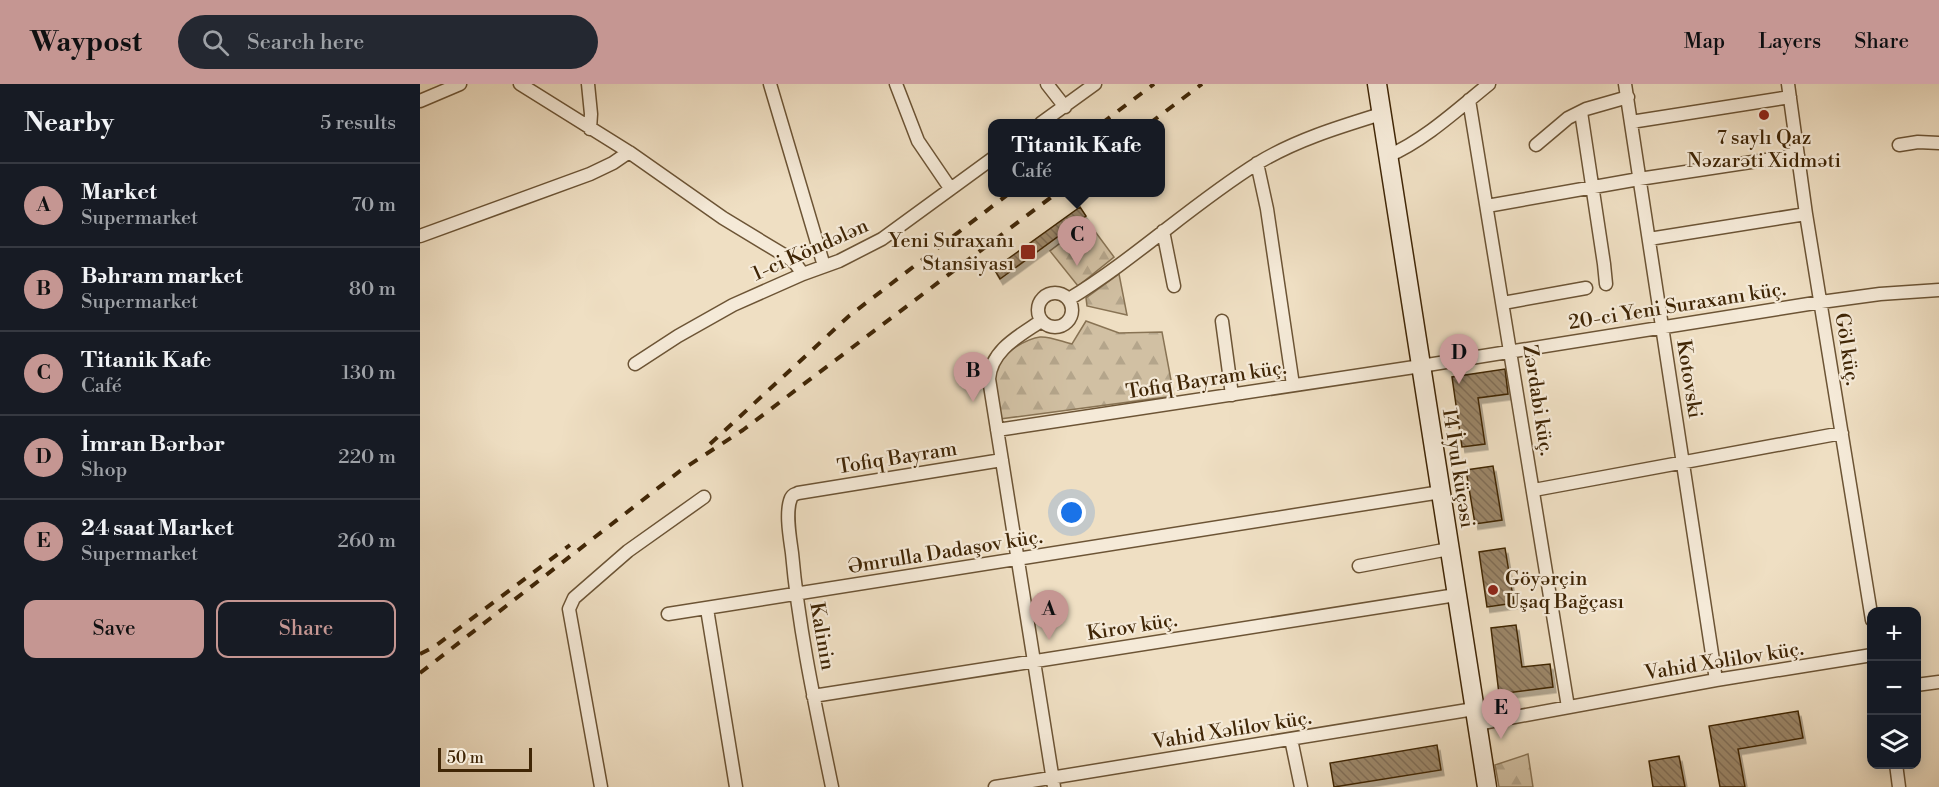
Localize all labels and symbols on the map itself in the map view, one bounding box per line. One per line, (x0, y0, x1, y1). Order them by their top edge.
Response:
marker: 7 saylı Qaz Nəzarəti Xidməti (1757, 108, 1771, 122)
place label: 7 saylı Qaz Nəzarəti Xidməti (1687, 126, 1841, 174)
street label: 1-ci Köndələn (749, 214, 873, 287)
pin: C (1058, 216, 1096, 266)
place label: Yeni Suraxanı Stansiyası (888, 229, 1014, 277)
marker: Yeni Suraxanı Stansiyası (1019, 243, 1037, 261)
street label: 20-ci Yeni Suraxanı küç. (1567, 277, 1788, 336)
street label: Göl küç. (1828, 311, 1865, 387)
pin: D (1440, 334, 1478, 384)
street label: Kotovski (1670, 338, 1707, 421)
street label: Zərdabi küç. (1516, 343, 1559, 458)
pin: B (954, 352, 992, 402)
street label: Tofiq Bayram küç. (1124, 355, 1288, 406)
street label: 14 İyul küçəsi (1436, 407, 1480, 530)
street label: Tofiq Bayram (835, 437, 959, 480)
your location (1057, 498, 1086, 527)
street label: Əmrulla Dadaşov küç. (846, 525, 1045, 580)
place label: Göyərçin Uşaq Bağçası (1505, 567, 1625, 615)
marker: Göyərçin Uşaq Bağçası (1486, 583, 1500, 597)
pin: A (1030, 590, 1068, 640)
street label: Kalinin (803, 600, 840, 672)
street label: Kirov küç. (1085, 608, 1179, 647)
street label: Vahid Xəlilov küç. (1642, 637, 1806, 687)
pin: E (1482, 690, 1520, 739)
street label: Vahid Xəlilov küç. (1150, 706, 1314, 756)
scale bar (438, 745, 532, 772)

